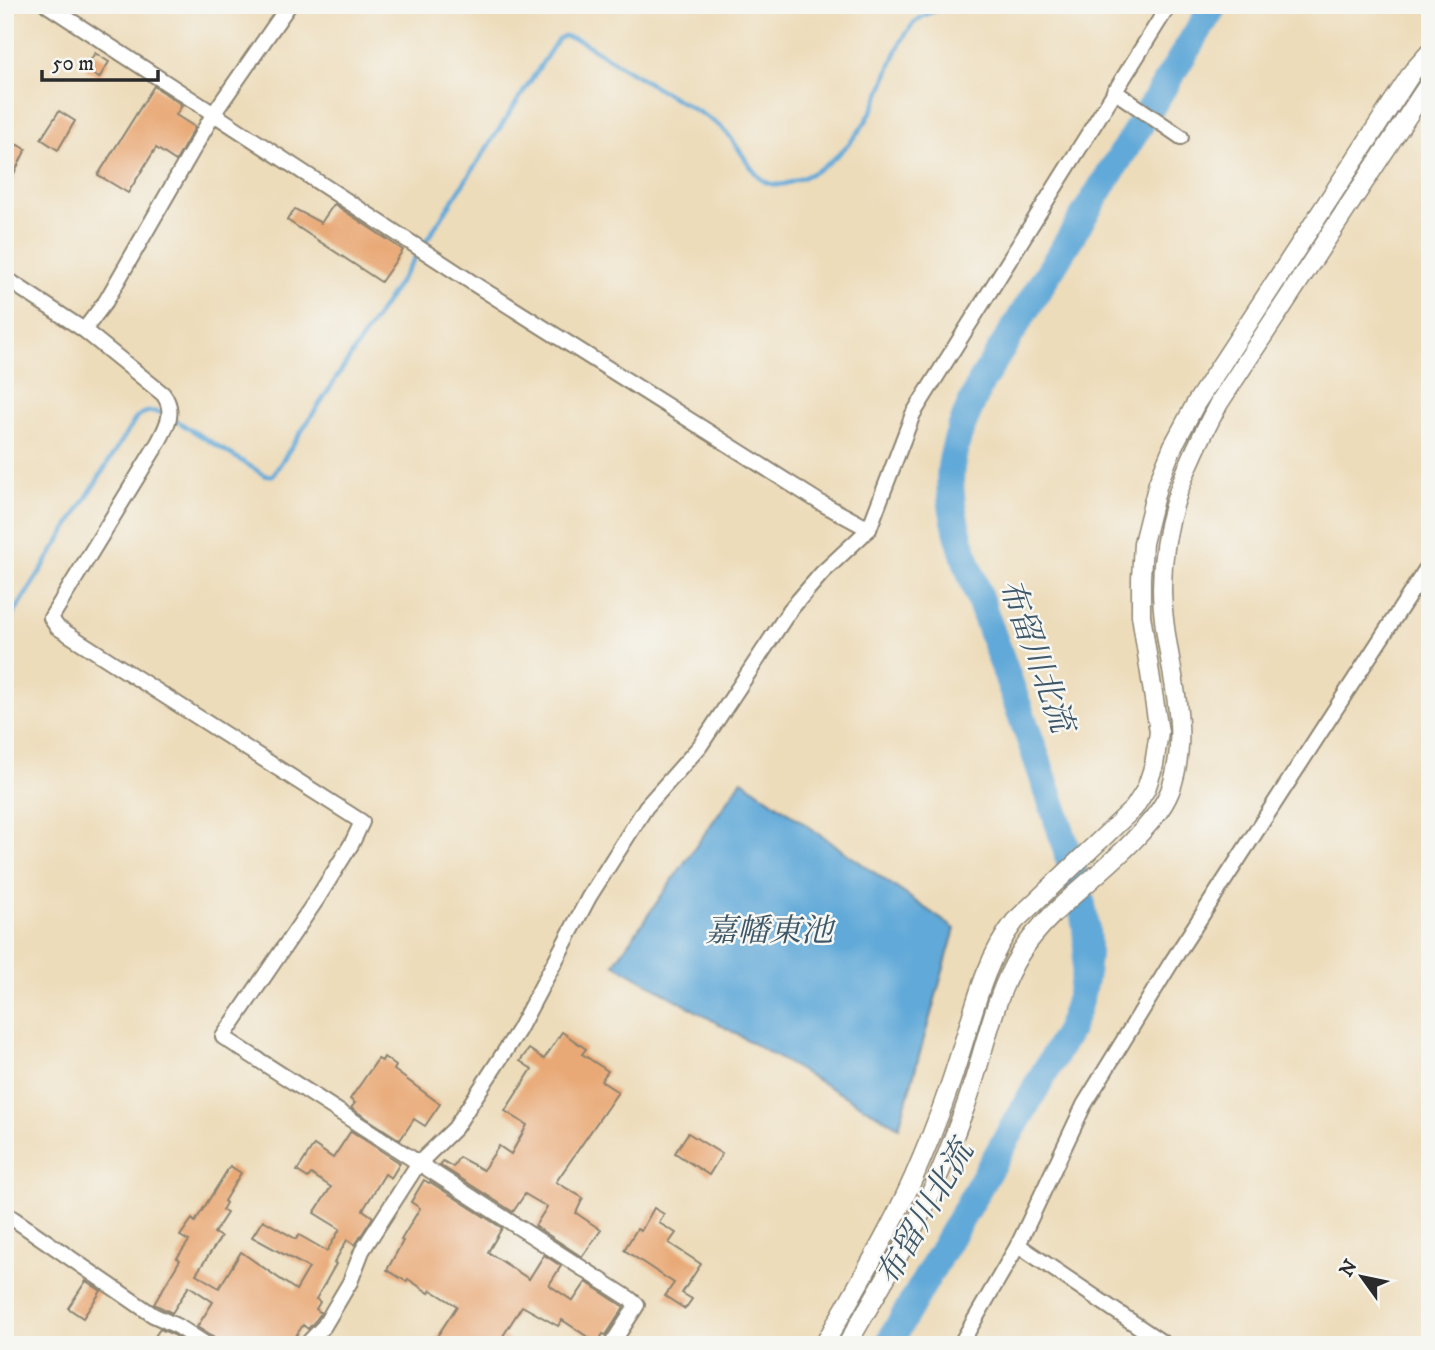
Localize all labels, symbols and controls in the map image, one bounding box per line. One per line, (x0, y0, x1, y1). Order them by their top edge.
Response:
scale bar (42, 38, 158, 82)
text: 50 m (52, 51, 94, 77)
water label: 布留川北流 (989, 574, 1083, 742)
water label: 嘉幡東池 (705, 912, 836, 952)
water label: 布留川北流 (868, 1130, 986, 1293)
north arrow (1326, 1242, 1396, 1312)
text: N (1335, 1255, 1363, 1281)

